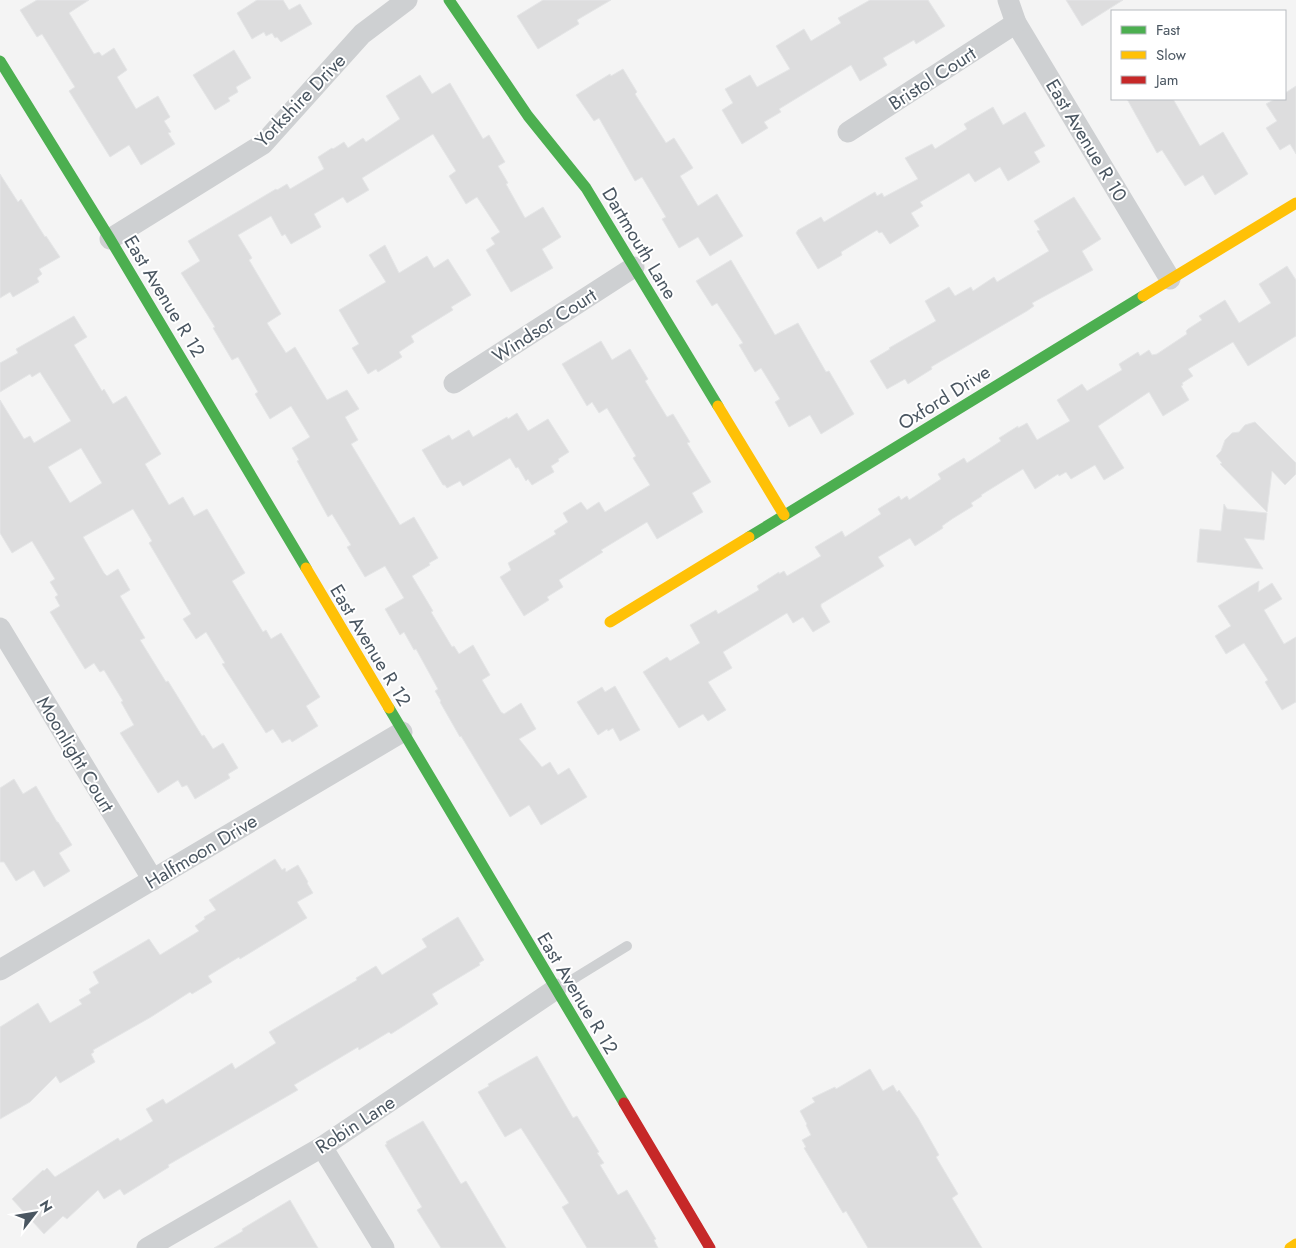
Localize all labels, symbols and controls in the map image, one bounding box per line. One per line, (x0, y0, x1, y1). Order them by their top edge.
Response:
legend (1111, 10, 1286, 100)
text: Fast (1156, 19, 1180, 41)
street label: Bristol Court (883, 40, 982, 117)
text: Slow (1156, 44, 1187, 66)
street label: Yorkshire Drive (249, 47, 352, 153)
text: Jam (1154, 69, 1179, 91)
street label: East Avenue R 10 (1039, 74, 1134, 207)
street label: Dartmouth Lane (596, 182, 684, 304)
street label: East Avenue R 12 (117, 230, 212, 362)
street label: Windsor Court (487, 281, 602, 369)
street label: Oxford Drive (893, 358, 996, 436)
street label: East Avenue R 12 (323, 579, 418, 711)
street label: Moonlight Court (30, 691, 121, 818)
street label: Halfmoon Drive (140, 807, 262, 895)
street label: East Avenue R 12 (530, 927, 625, 1059)
street label: Robin Lane (310, 1089, 401, 1160)
north arrow (10, 1188, 60, 1238)
text: N (35, 1196, 58, 1216)

